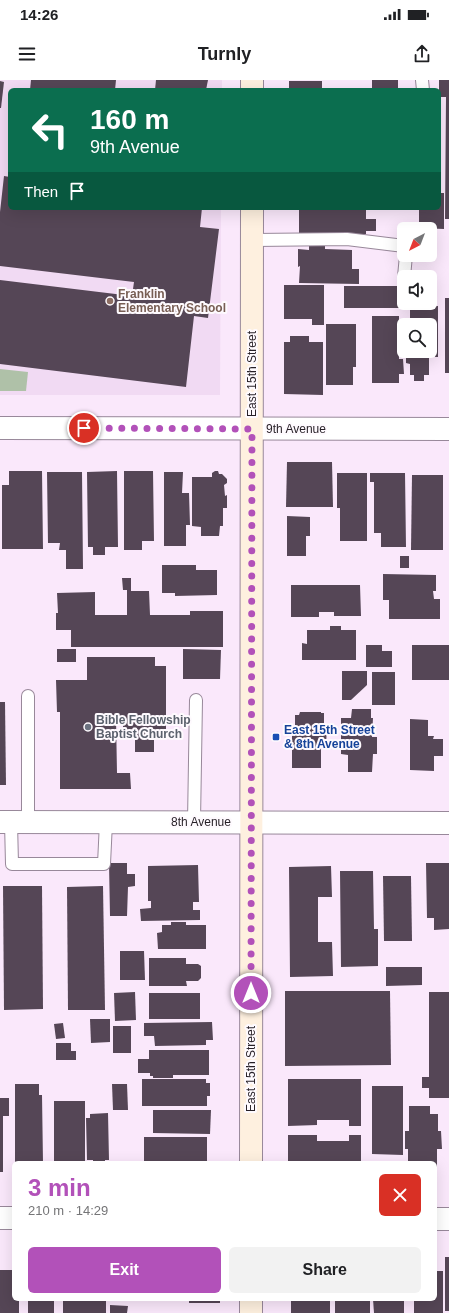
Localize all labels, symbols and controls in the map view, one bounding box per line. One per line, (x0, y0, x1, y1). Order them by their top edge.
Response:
text: 14:26 (20, 6, 58, 23)
icon: menu (16, 43, 38, 65)
icon: share (411, 43, 433, 65)
text: Turnly (198, 44, 251, 64)
icon: left (24, 104, 76, 156)
text: 160 m (90, 104, 169, 135)
text: 9th Avenue (90, 137, 180, 157)
icon: arrive (66, 180, 88, 202)
text: Then (24, 183, 58, 200)
north arrow (397, 222, 437, 262)
map controls (397, 222, 437, 358)
button: sound (397, 270, 437, 310)
place label: Franklin Elementary School (118, 287, 226, 315)
marker: Franklin Elementary School (105, 296, 115, 306)
button: search (397, 318, 437, 358)
street label: East 15th Street (245, 330, 259, 417)
pin (67, 411, 101, 445)
icon: arrive (73, 417, 95, 439)
street label: 9th Avenue (266, 422, 326, 436)
place label: Bible Fellowship Baptist Church (96, 713, 191, 741)
marker: Bible Fellowship Baptist Church (83, 722, 93, 732)
place label: East 15th Street & 8th Avenue (284, 723, 375, 751)
marker: East 15th Street & 8th Avenue (271, 732, 281, 742)
street label: 8th Avenue (171, 815, 231, 829)
position arrow (230, 972, 272, 1014)
street label: East 15th Street (244, 1025, 258, 1112)
text: 3 min (28, 1174, 91, 1201)
button: close (379, 1174, 421, 1216)
text: 210 m · 14:29 (28, 1203, 108, 1218)
button: Exit (28, 1247, 221, 1293)
button: Share (229, 1247, 421, 1293)

